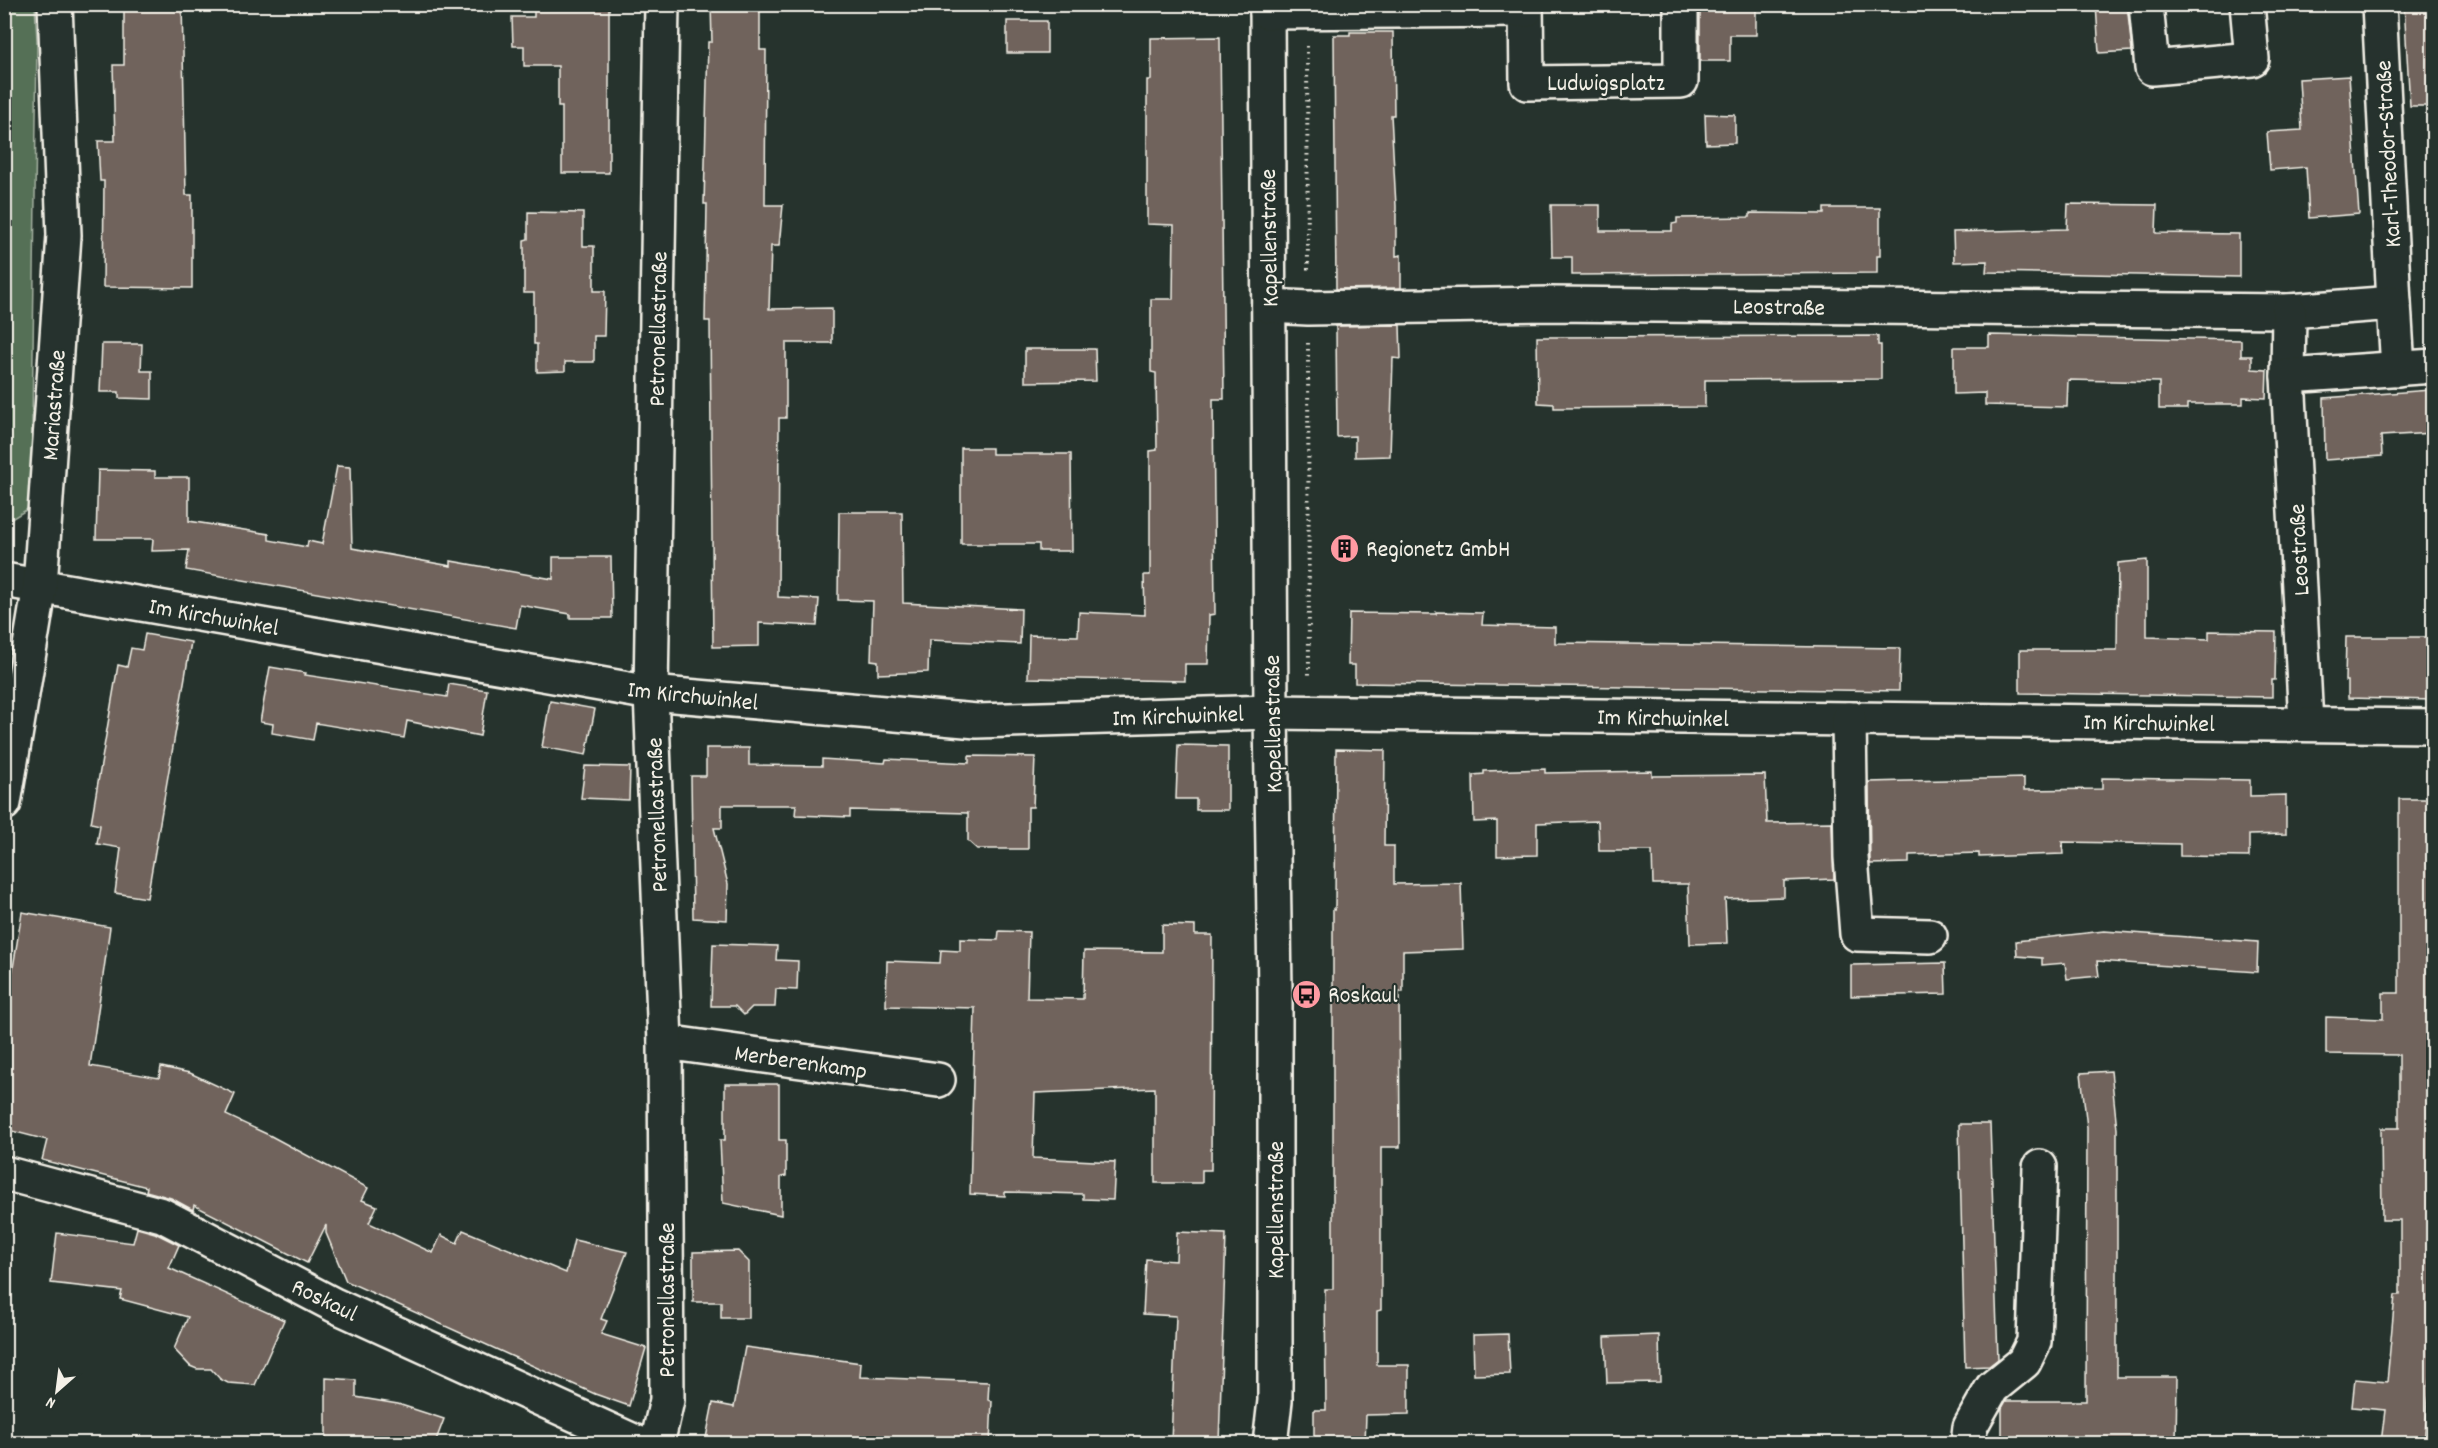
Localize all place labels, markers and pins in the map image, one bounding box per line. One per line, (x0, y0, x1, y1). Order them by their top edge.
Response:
building icon: Regionetz GmbH (1329, 532, 1361, 564)
place label: Regionetz GmbH (1366, 534, 1510, 568)
bus stop icon: Roskaul (1291, 978, 1323, 1010)
place label: Roskaul (1328, 980, 1398, 1014)

